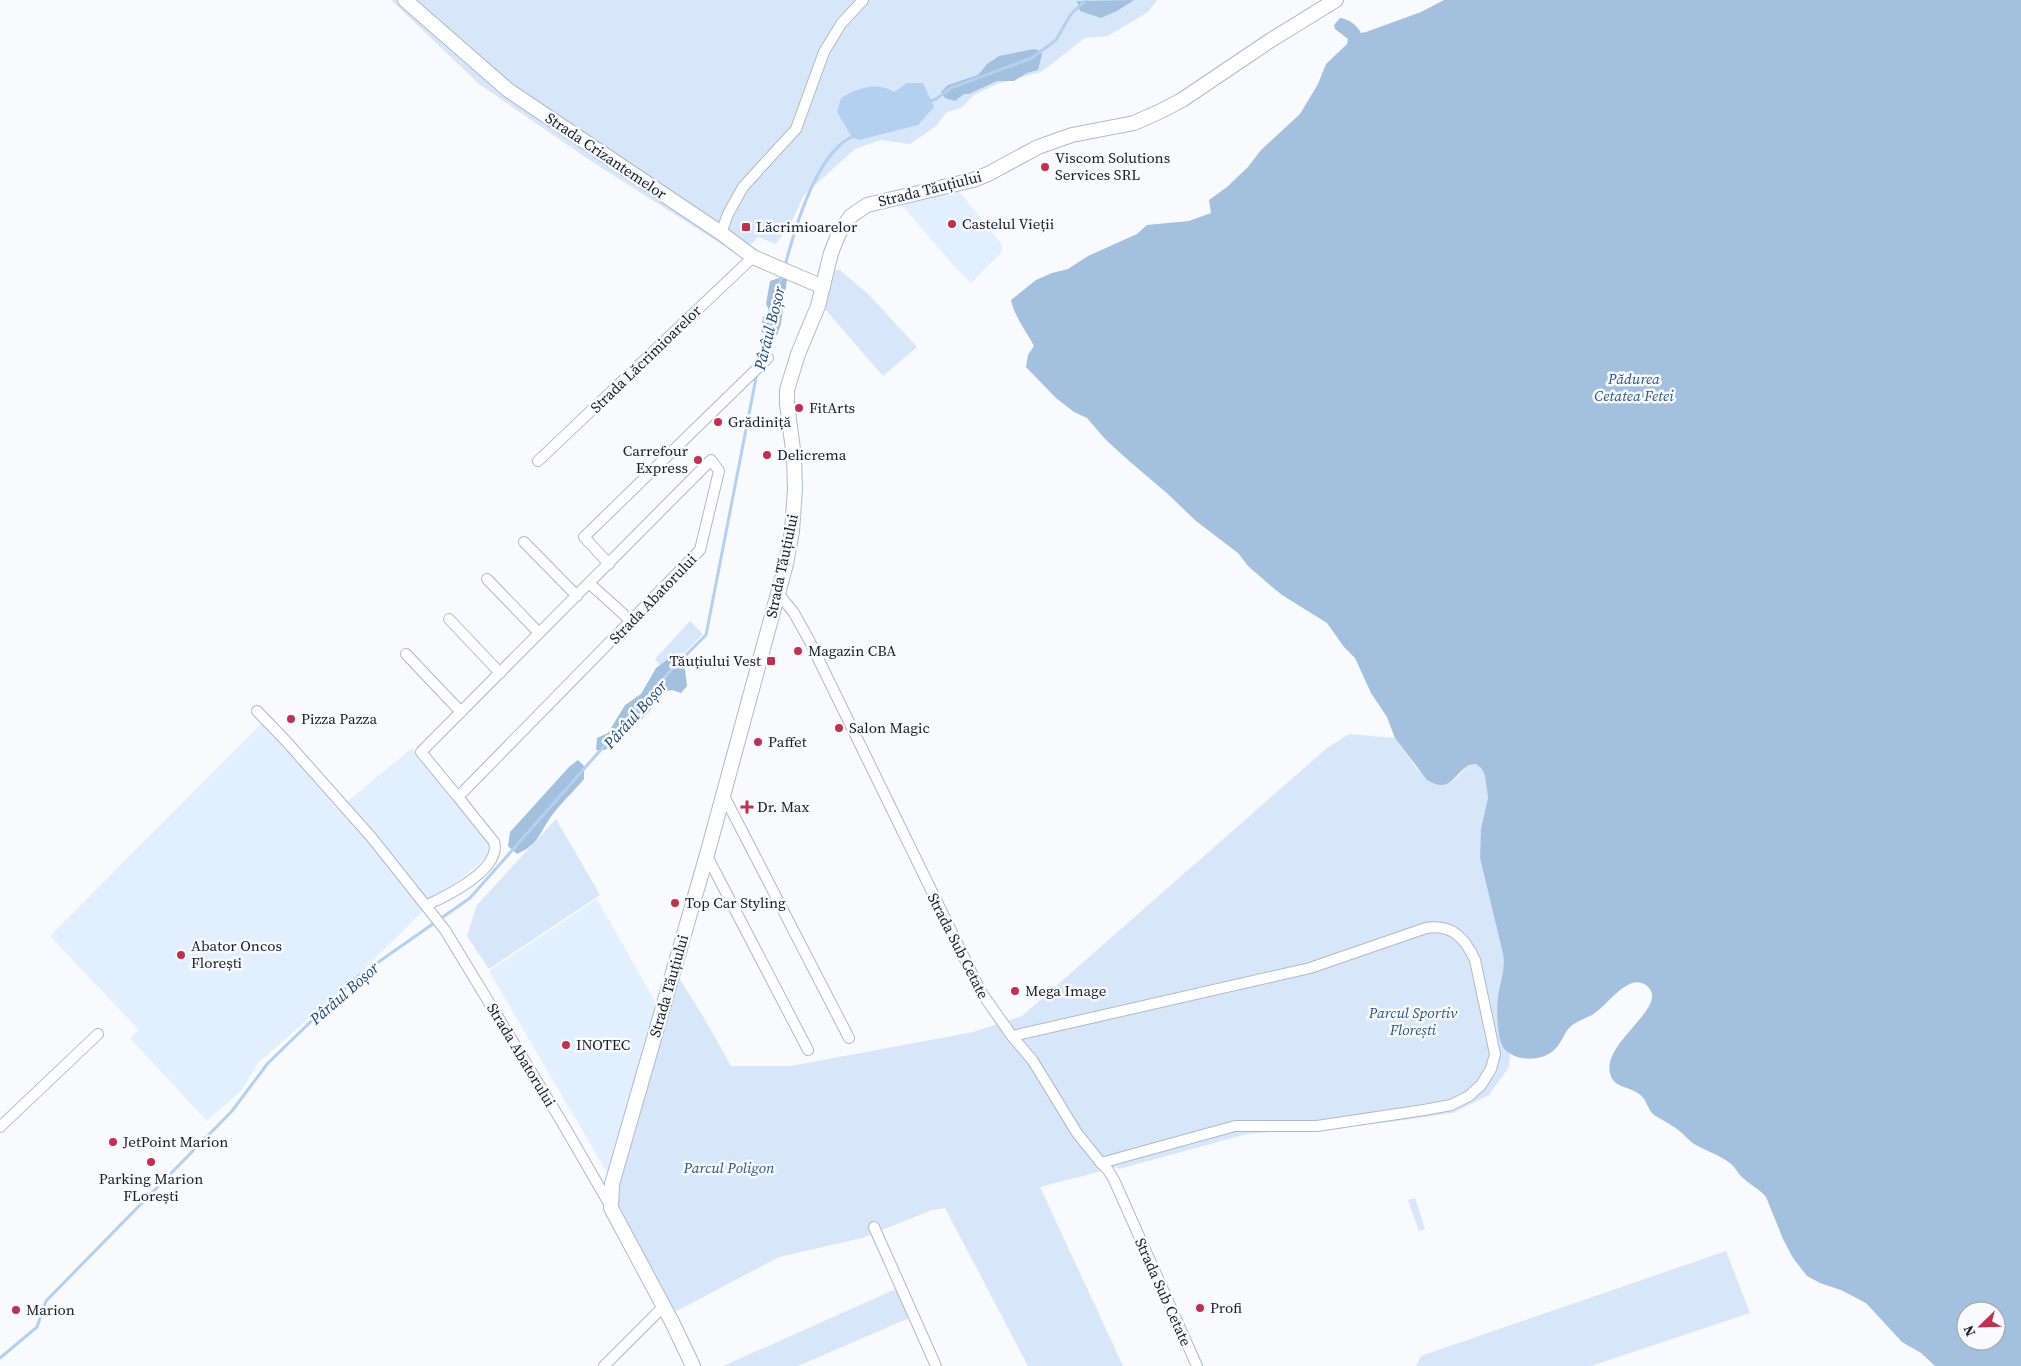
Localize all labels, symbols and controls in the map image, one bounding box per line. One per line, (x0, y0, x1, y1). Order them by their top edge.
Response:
street label: Strada Crizantemelor (542, 107, 672, 204)
place label: Viscom Solutions Services SRL (1055, 147, 1170, 185)
marker: Viscom Solutions Services SRL (1039, 161, 1051, 173)
street label: Strada Tăuțiului (876, 166, 984, 212)
place label: Castelul Vieții (962, 213, 1054, 234)
place label: Lăcrimioarelor (756, 216, 858, 237)
marker: Castelul Vieții (946, 218, 958, 230)
marker: Lăcrimioarelor (740, 221, 752, 233)
water label: Pârâul Boșor (748, 283, 790, 373)
street label: Strada Lăcrimioarelor (586, 300, 706, 417)
park label: Pădurea Cetatea Fetei (1594, 368, 1674, 406)
place label: FitArts (809, 397, 855, 418)
marker: FitArts (793, 402, 805, 414)
place label: Grădiniță (728, 411, 791, 432)
marker: Grădiniță (712, 416, 724, 428)
place label: Carrefour Express (623, 440, 689, 478)
place label: Delicrema (777, 444, 847, 465)
marker: Delicrema (761, 449, 773, 461)
marker: Carrefour Express (692, 454, 704, 466)
street label: Strada Tăuțiului (760, 512, 803, 620)
street label: Strada Abatorului (604, 549, 701, 648)
place label: Magazin CBA (808, 640, 896, 661)
marker: Magazin CBA (792, 645, 804, 657)
place label: Tăuțiului Vest (669, 650, 761, 671)
marker: Tăuțiului Vest (765, 655, 777, 667)
water label: Pârâul Boșor (598, 674, 672, 754)
place label: Pizza Pazza (301, 708, 377, 729)
marker: Pizza Pazza (285, 713, 297, 725)
place label: Salon Magic (849, 717, 930, 738)
marker: Salon Magic (833, 722, 845, 734)
place label: Paffet (768, 731, 807, 752)
marker: Paffet (752, 736, 764, 748)
place label: Dr. Max (757, 796, 809, 817)
marker: Dr. Max (741, 801, 753, 813)
street label: Strada Sub Cetate (923, 889, 994, 1003)
place label: Top Car Styling (685, 892, 786, 913)
marker: Top Car Styling (669, 897, 681, 909)
street label: Strada Tăuțiului (644, 932, 693, 1040)
place label: Abator Oncos Florești (191, 935, 282, 973)
marker: Abator Oncos Florești (175, 949, 187, 961)
water label: Pârâul Boșor (304, 956, 384, 1030)
place label: Mega Image (1025, 980, 1107, 1001)
marker: Mega Image (1009, 985, 1021, 997)
street label: Strada Abatorului (482, 999, 561, 1111)
park label: Parcul Sportiv Florești (1368, 1002, 1458, 1040)
place label: INOTEC (576, 1034, 630, 1055)
marker: INOTEC (560, 1039, 572, 1051)
place label: JetPoint Marion (122, 1131, 228, 1152)
marker: JetPoint Marion (107, 1136, 119, 1148)
marker: Parking Marion FLorești (145, 1156, 157, 1168)
park label: Parcul Poligon (683, 1157, 775, 1178)
place label: Parking Marion FLorești (99, 1168, 203, 1206)
street label: Strada Sub Cetate (1130, 1234, 1197, 1350)
place label: Profi (1210, 1297, 1242, 1318)
place label: Marion (26, 1299, 75, 1320)
north arrow (1956, 1301, 2006, 1351)
marker: Profi (1194, 1302, 1206, 1314)
marker: Marion (10, 1304, 22, 1316)
text: N (1958, 1322, 1980, 1340)

